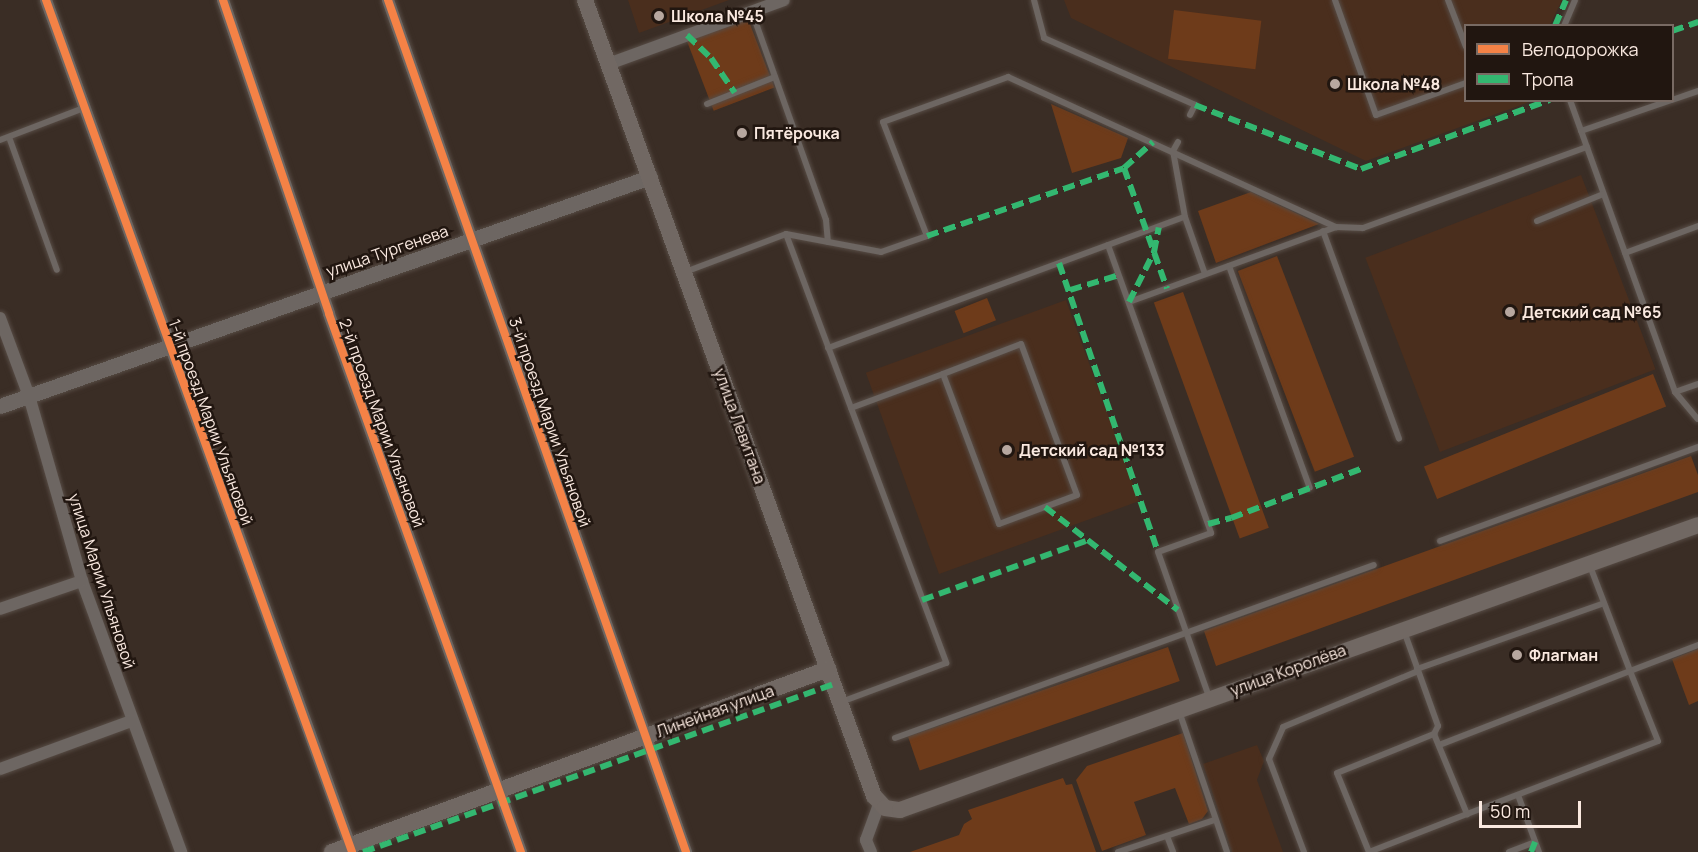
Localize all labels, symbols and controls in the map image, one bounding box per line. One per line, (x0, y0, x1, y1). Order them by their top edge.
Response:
place label: Школа №45 (671, 6, 764, 26)
marker: Школа №45 (652, 9, 666, 23)
legend (1464, 24, 1674, 102)
text: Велодорожка (1522, 37, 1639, 61)
text: Тропа (1522, 67, 1573, 91)
place label: Школа №48 (1347, 74, 1440, 94)
marker: Школа №48 (1328, 77, 1342, 91)
place label: Пятёрочка (754, 123, 840, 143)
marker: Пятёрочка (735, 126, 749, 140)
street label: улица Тургенева (323, 221, 451, 281)
place label: Детский сад №65 (1522, 302, 1661, 322)
marker: Детский сад №65 (1503, 305, 1517, 319)
street label: 3-й проезд Марии Ульяновой (505, 315, 595, 529)
street label: 1-й проезд Марии Ульяновой (165, 316, 257, 528)
street label: 2-й проезд Марии Ульяновой (335, 316, 429, 530)
street label: улица Левитана (710, 366, 770, 486)
place label: Детский сад №133 (1019, 440, 1165, 460)
marker: Детский сад №133 (1000, 443, 1014, 457)
street label: улица Марии Ульяновой (65, 491, 139, 671)
street label: улица Королёва (1228, 640, 1348, 700)
place label: Флагман (1529, 645, 1598, 665)
marker: Флагман (1510, 648, 1524, 662)
street label: Линейная улица (654, 681, 776, 741)
scale bar (1482, 789, 1584, 827)
text: 50 m (1490, 799, 1530, 823)

